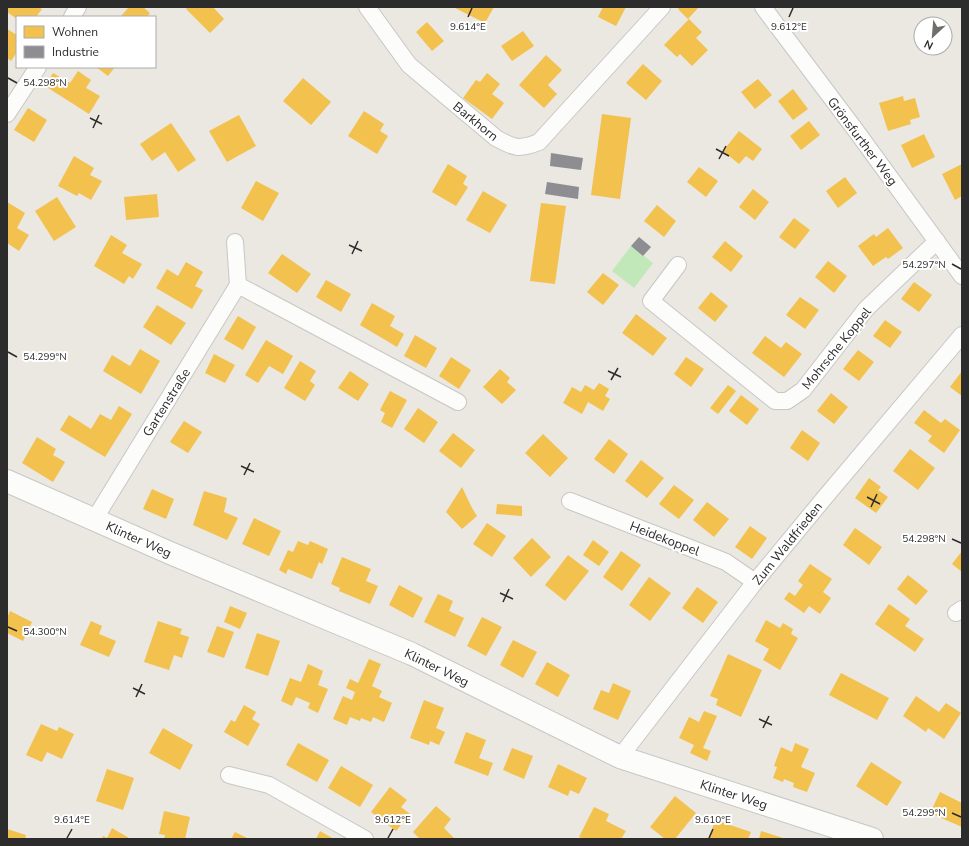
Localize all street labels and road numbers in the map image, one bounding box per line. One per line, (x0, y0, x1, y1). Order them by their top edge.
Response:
street label: Grönsfurther Weg (823, 94, 901, 190)
street label: Barkhorn (449, 98, 502, 146)
street label: Mohrsche Koppel (798, 303, 876, 394)
street label: Gartenstraße (139, 365, 195, 440)
street label: Zum Waldfrieden (749, 498, 827, 589)
street label: Klinter Weg (103, 517, 174, 562)
street label: Heidekoppel (627, 517, 702, 561)
street label: Klinter Weg (401, 644, 472, 691)
street label: Klinter Weg (698, 776, 770, 814)

